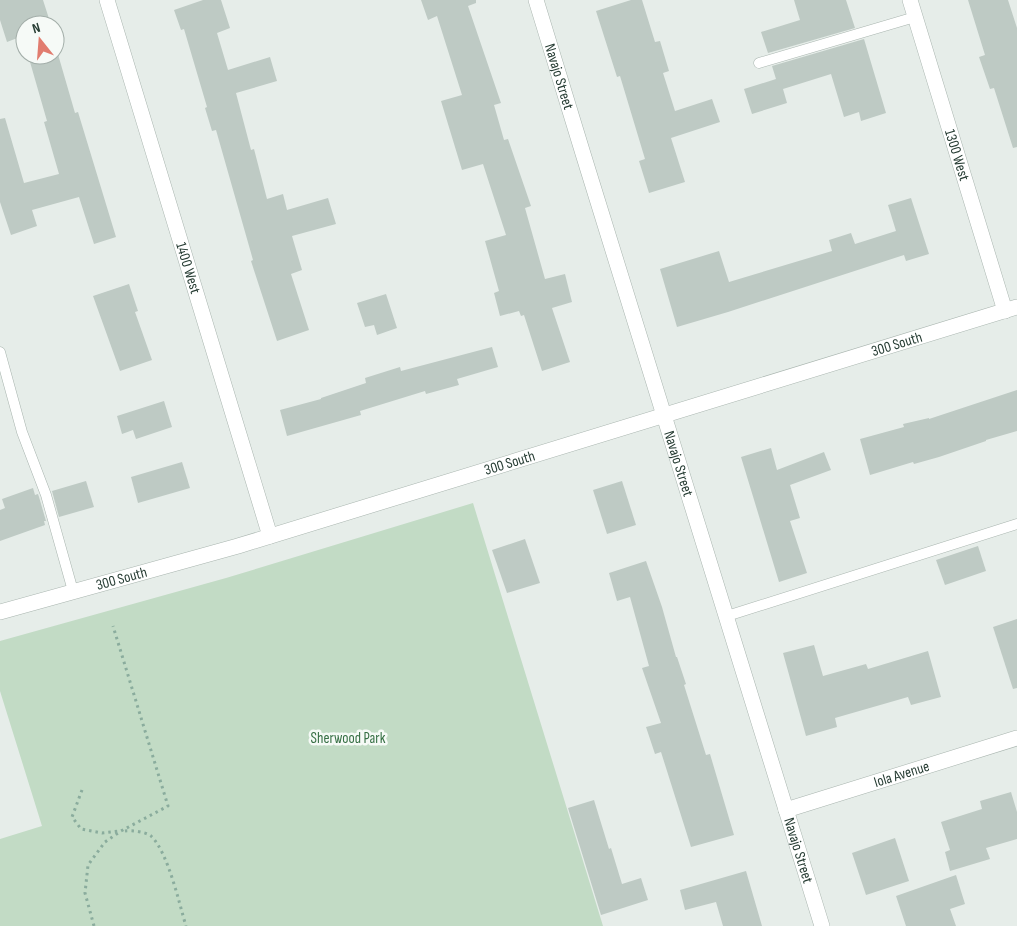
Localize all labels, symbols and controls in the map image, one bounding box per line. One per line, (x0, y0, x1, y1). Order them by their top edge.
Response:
north arrow (15, 15, 65, 65)
text: N (30, 19, 42, 37)
street label: Navajo Street (540, 41, 578, 112)
street label: 1300 West (941, 127, 974, 183)
street label: 1400 West (172, 240, 205, 296)
street label: 300 South (869, 327, 924, 361)
street label: Navajo Street (660, 428, 698, 499)
street label: 300 South (482, 446, 537, 479)
street label: 300 South (94, 562, 149, 594)
park label: Sherwood Park (311, 729, 386, 748)
street label: Iola Avenue (872, 756, 932, 792)
street label: Navajo Street (780, 815, 818, 886)

